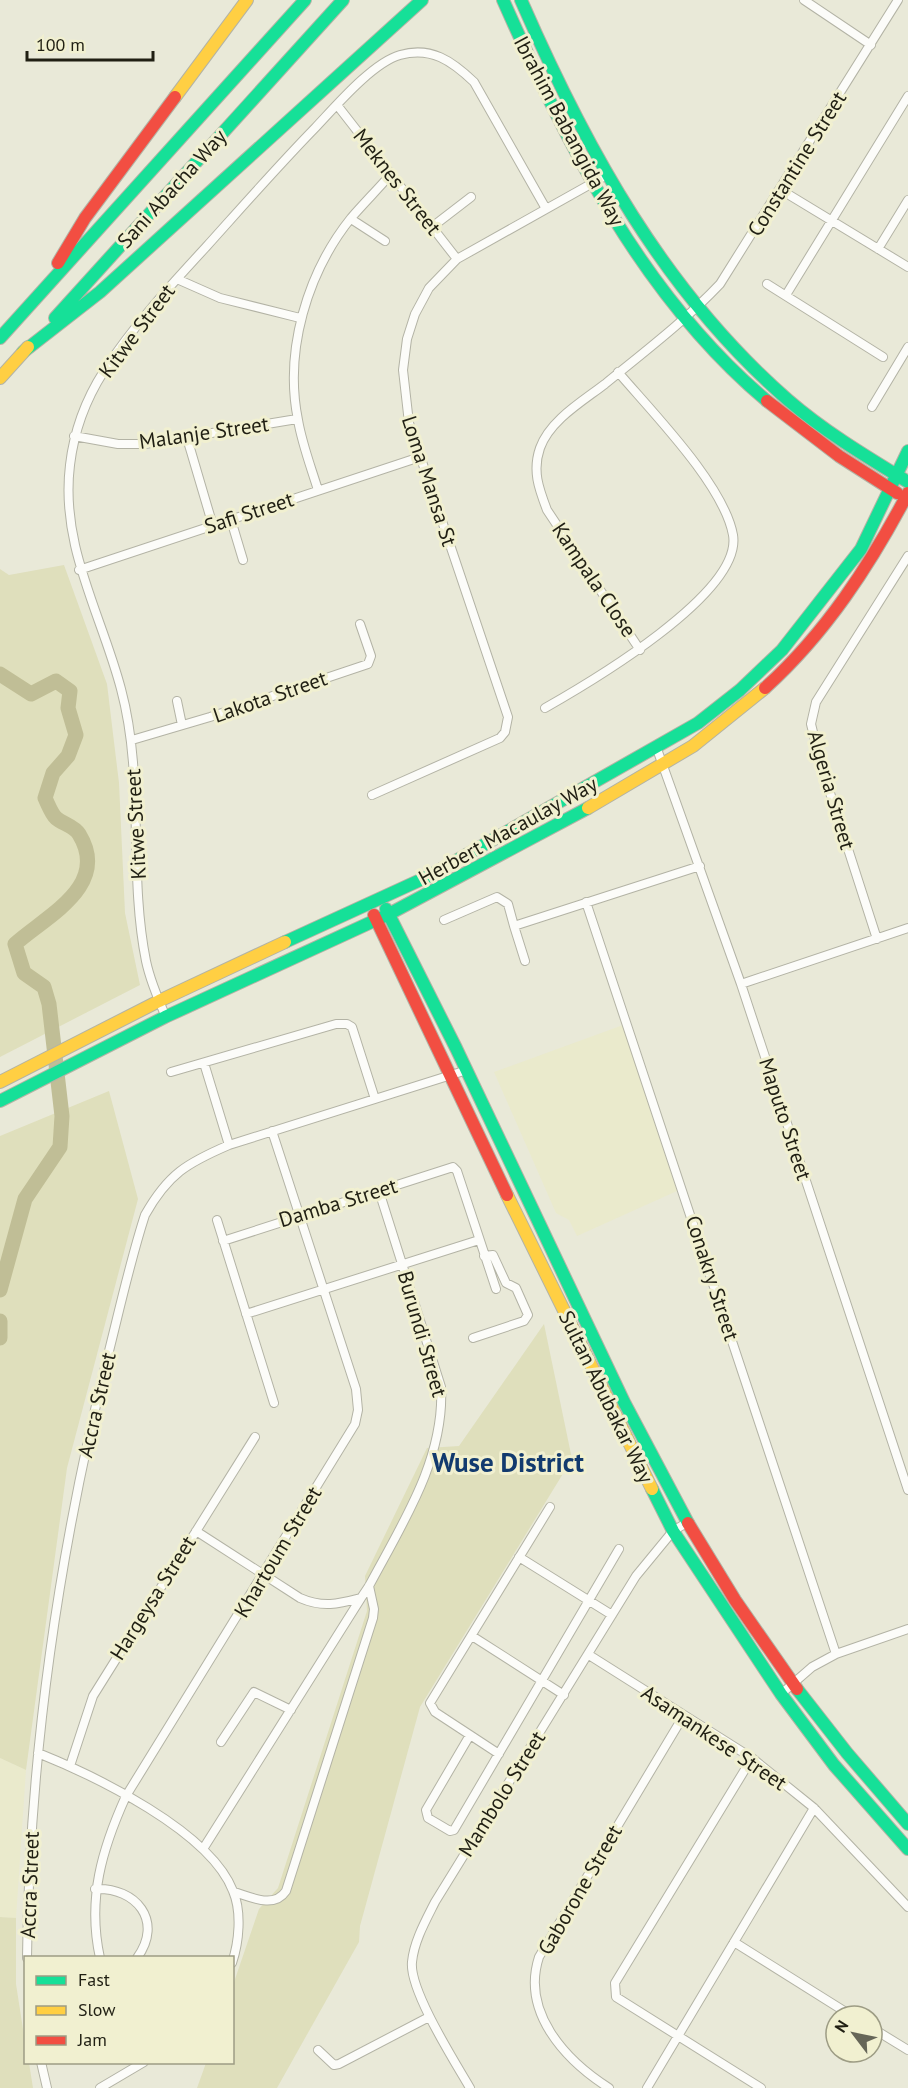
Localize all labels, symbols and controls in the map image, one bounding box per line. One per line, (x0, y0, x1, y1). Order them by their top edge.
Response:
scale bar (27, 24, 153, 62)
street label: Ibrahim Babangida Way (508, 31, 631, 231)
text: 100 m (36, 33, 85, 56)
street label: Constantine Street (741, 86, 852, 241)
street label: Sani Abacha Way (111, 123, 232, 254)
street label: Meknes Street (347, 123, 447, 240)
street label: Kitwe Street (93, 278, 181, 383)
street label: Malanje Street (137, 410, 270, 455)
street label: Loma Mansa St (396, 412, 463, 550)
street label: Safi Street (201, 485, 297, 540)
street label: Kampala Close (546, 517, 643, 642)
street label: Lakota Street (209, 664, 330, 729)
street label: Algeria Street (802, 727, 861, 853)
street label: Kitwe Street (119, 768, 152, 880)
street label: Herbert Macaulay Way (414, 770, 602, 891)
street label: Maputo Street (753, 1054, 818, 1183)
street label: Damba Street (275, 1172, 400, 1233)
street label: Conakry Street (680, 1212, 745, 1344)
street label: Burundi Street (392, 1268, 453, 1400)
street label: Sultan Abubakar Way (553, 1306, 660, 1488)
street label: Accra Street (71, 1350, 122, 1460)
district label: Wuse District (432, 1445, 584, 1479)
street label: Khartoum Street (228, 1481, 327, 1622)
street label: Hargeysa Street (104, 1531, 201, 1665)
street label: Asamankese Street (636, 1679, 792, 1796)
street label: Mambolo Street (452, 1726, 551, 1862)
street label: Gaborone Street (531, 1820, 628, 1960)
street label: Accra Street (14, 1831, 45, 1939)
legend (24, 1956, 234, 2064)
text: Fast (78, 1968, 110, 1991)
text: Slow (78, 1998, 116, 2021)
north arrow (824, 2004, 884, 2064)
text: N (830, 2016, 853, 2036)
text: Jam (77, 2028, 107, 2051)

